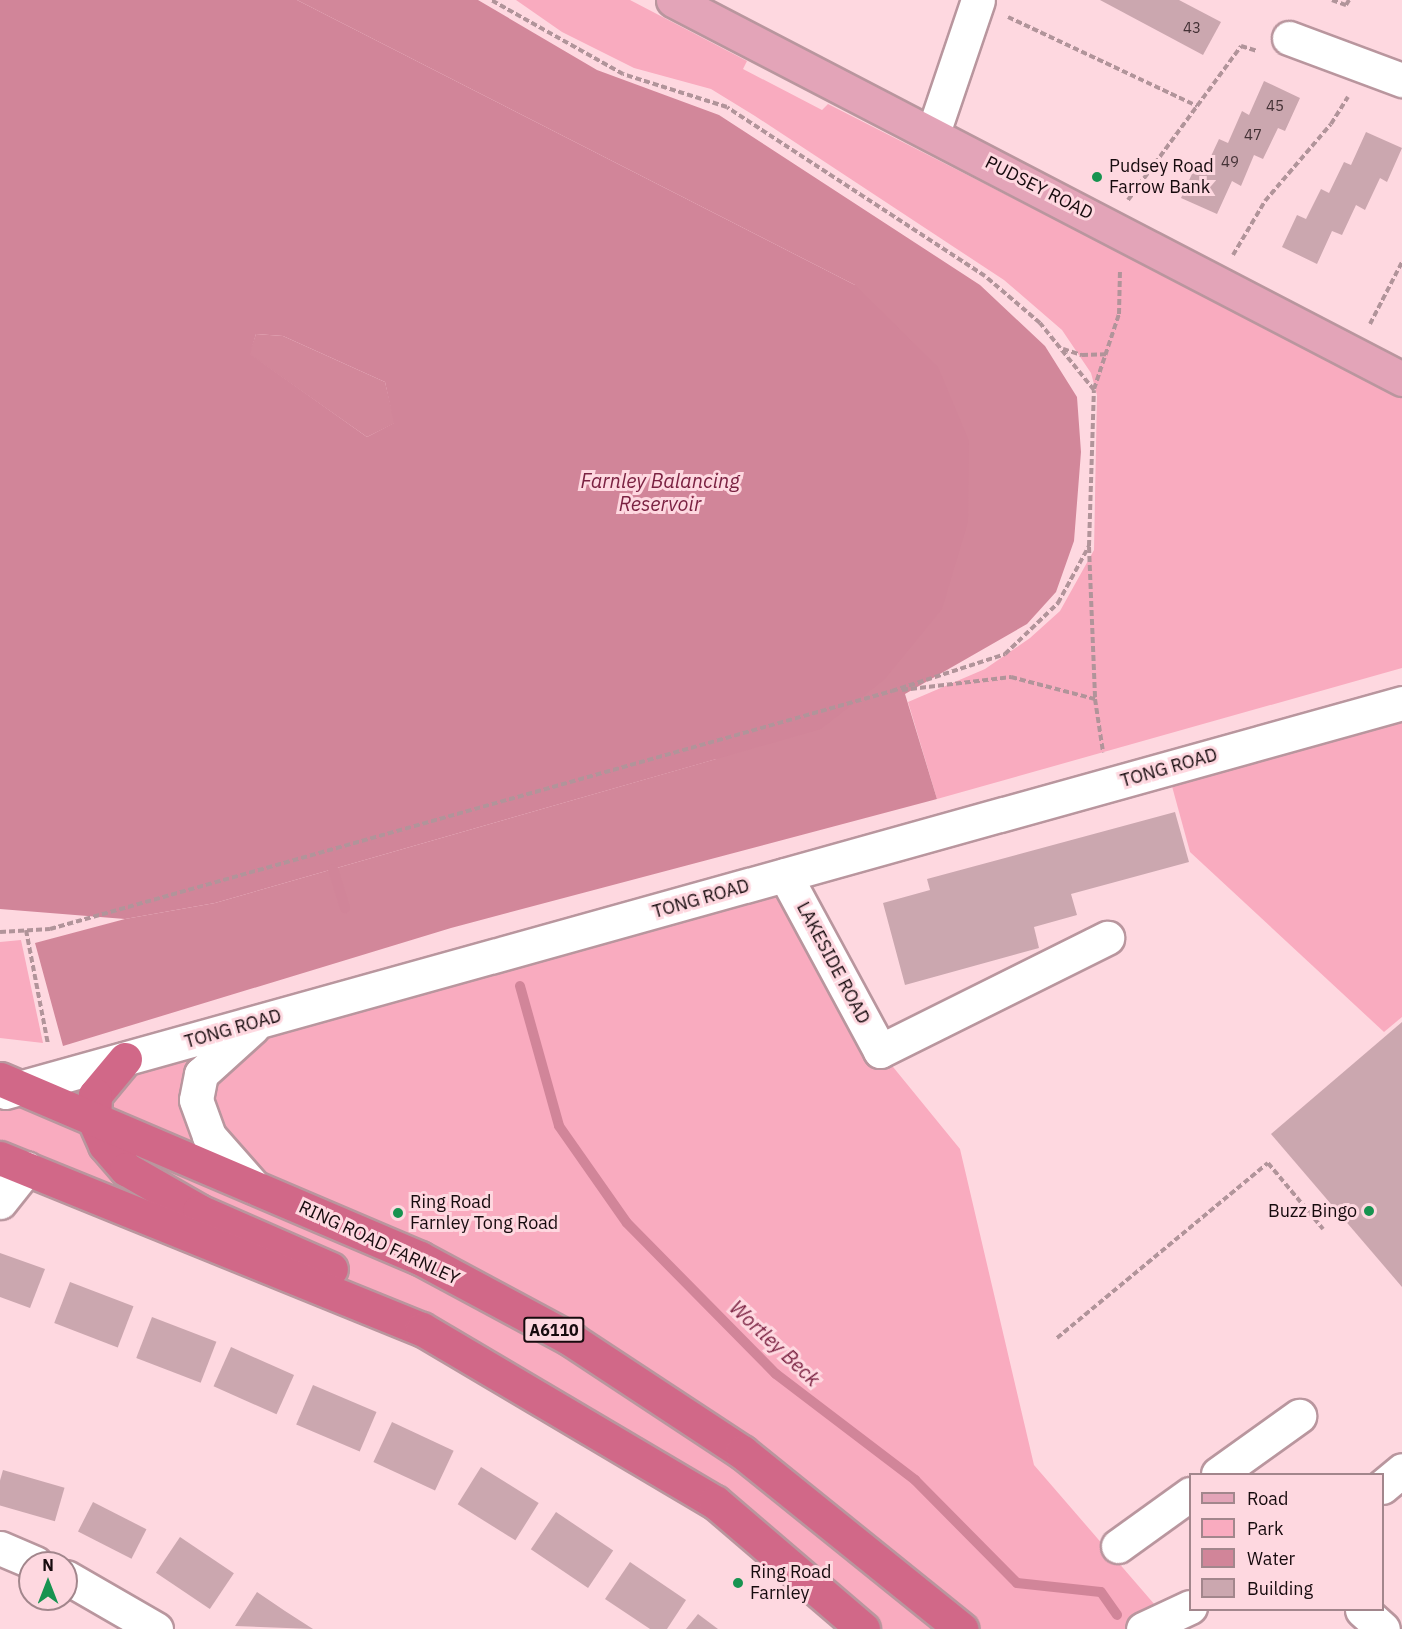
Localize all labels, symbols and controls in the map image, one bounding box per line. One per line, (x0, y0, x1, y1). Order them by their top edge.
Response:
house number: 43 (1183, 19, 1201, 37)
house number: 45 (1266, 97, 1284, 115)
house number: 47 (1244, 126, 1262, 144)
street label: PUDSEY ROAD (981, 152, 1097, 224)
house number: 49 (1221, 153, 1239, 171)
place label: Pudsey Road Farrow Bank (1109, 156, 1214, 198)
marker: Pudsey Road Farrow Bank (1090, 170, 1104, 184)
water label: Farnley Balancing Reservoir (580, 468, 740, 515)
street label: TONG ROAD (1118, 744, 1220, 792)
street label: TONG ROAD (650, 875, 752, 923)
street label: LAKESIDE ROAD (792, 898, 874, 1028)
street label: TONG ROAD (182, 1005, 284, 1053)
place label: Ring Road Farnley Tong Road (410, 1192, 558, 1234)
street label: RING ROAD FARNLEY (295, 1196, 463, 1290)
place label: Buzz Bingo (1268, 1200, 1357, 1222)
marker: Buzz Bingo (1362, 1204, 1376, 1218)
marker: Ring Road Farnley Tong Road (391, 1206, 405, 1220)
water label: Wortley Beck (725, 1295, 825, 1391)
road number: A6110 (522, 1317, 586, 1343)
legend (1189, 1473, 1384, 1611)
text: Road (1247, 1487, 1288, 1510)
text: Park (1247, 1517, 1283, 1540)
text: Water (1247, 1547, 1295, 1570)
north arrow (18, 1551, 78, 1611)
text: N (42, 1555, 54, 1575)
place label: Ring Road Farnley (750, 1562, 831, 1604)
marker: Ring Road Farnley (731, 1576, 745, 1590)
text: Building (1247, 1577, 1313, 1600)

